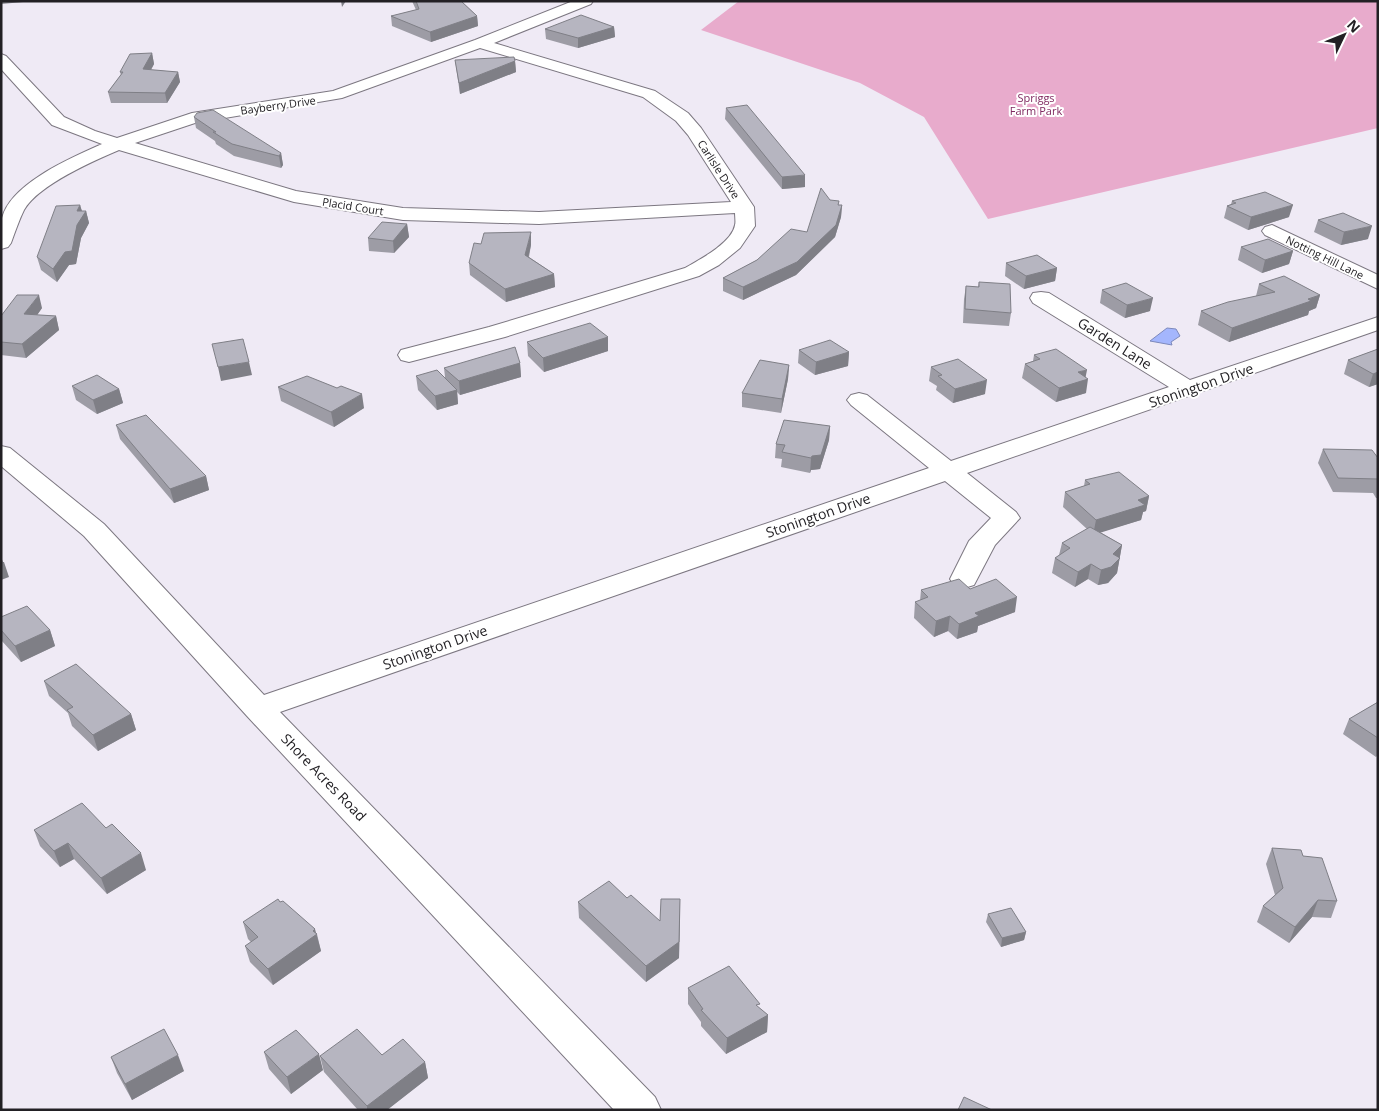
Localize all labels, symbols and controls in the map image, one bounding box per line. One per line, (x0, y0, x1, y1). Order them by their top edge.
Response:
north arrow (1319, 10, 1369, 60)
text: N (1343, 15, 1365, 36)
park label: Spriggs Farm Park (1010, 90, 1062, 118)
street label: Bayberry Drive (239, 92, 317, 118)
street label: Carlisle Drive (694, 137, 744, 201)
street label: Placid Court (321, 194, 385, 218)
street label: Notting Hill Lane (1283, 232, 1367, 282)
street label: Garden Lane (1074, 313, 1156, 373)
street label: Stonington Drive (1146, 358, 1256, 412)
street label: Stonington Drive (763, 488, 873, 542)
street label: Stonington Drive (380, 620, 490, 674)
street label: Shore Acres Road (277, 729, 371, 825)

